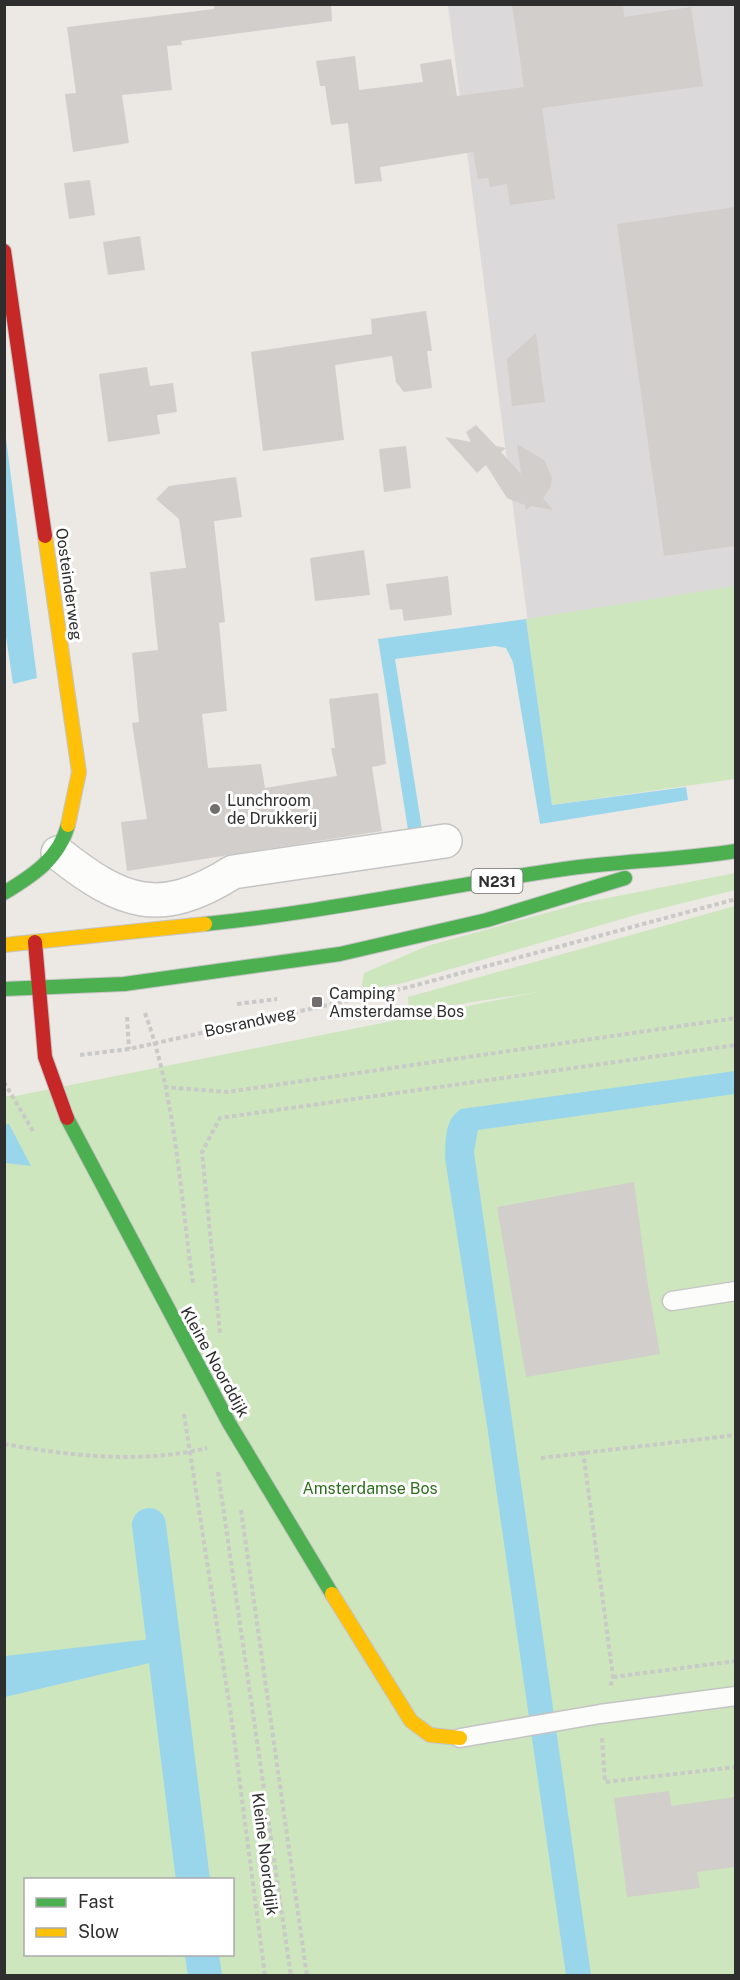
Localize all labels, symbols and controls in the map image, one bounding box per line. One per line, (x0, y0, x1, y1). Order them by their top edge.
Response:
street label: Oosteinderweg (52, 527, 86, 641)
place label: Lunchroom de Drukkerij (227, 791, 317, 828)
marker: Lunchroom de Drukkerij (208, 802, 222, 816)
road number: N231 (472, 869, 522, 893)
place label: Camping Amsterdamse Bos (329, 984, 464, 1021)
marker: Camping Amsterdamse Bos (310, 995, 324, 1009)
street label: Bosrandweg (203, 1003, 297, 1041)
street label: Kleine Noorddijk (177, 1304, 253, 1420)
park label: Amsterdamse Bos (302, 1479, 438, 1498)
street label: Kleine Noorddijk (248, 1792, 282, 1916)
legend (24, 1878, 234, 1956)
text: Fast (78, 1891, 114, 1912)
text: Slow (78, 1921, 119, 1942)

